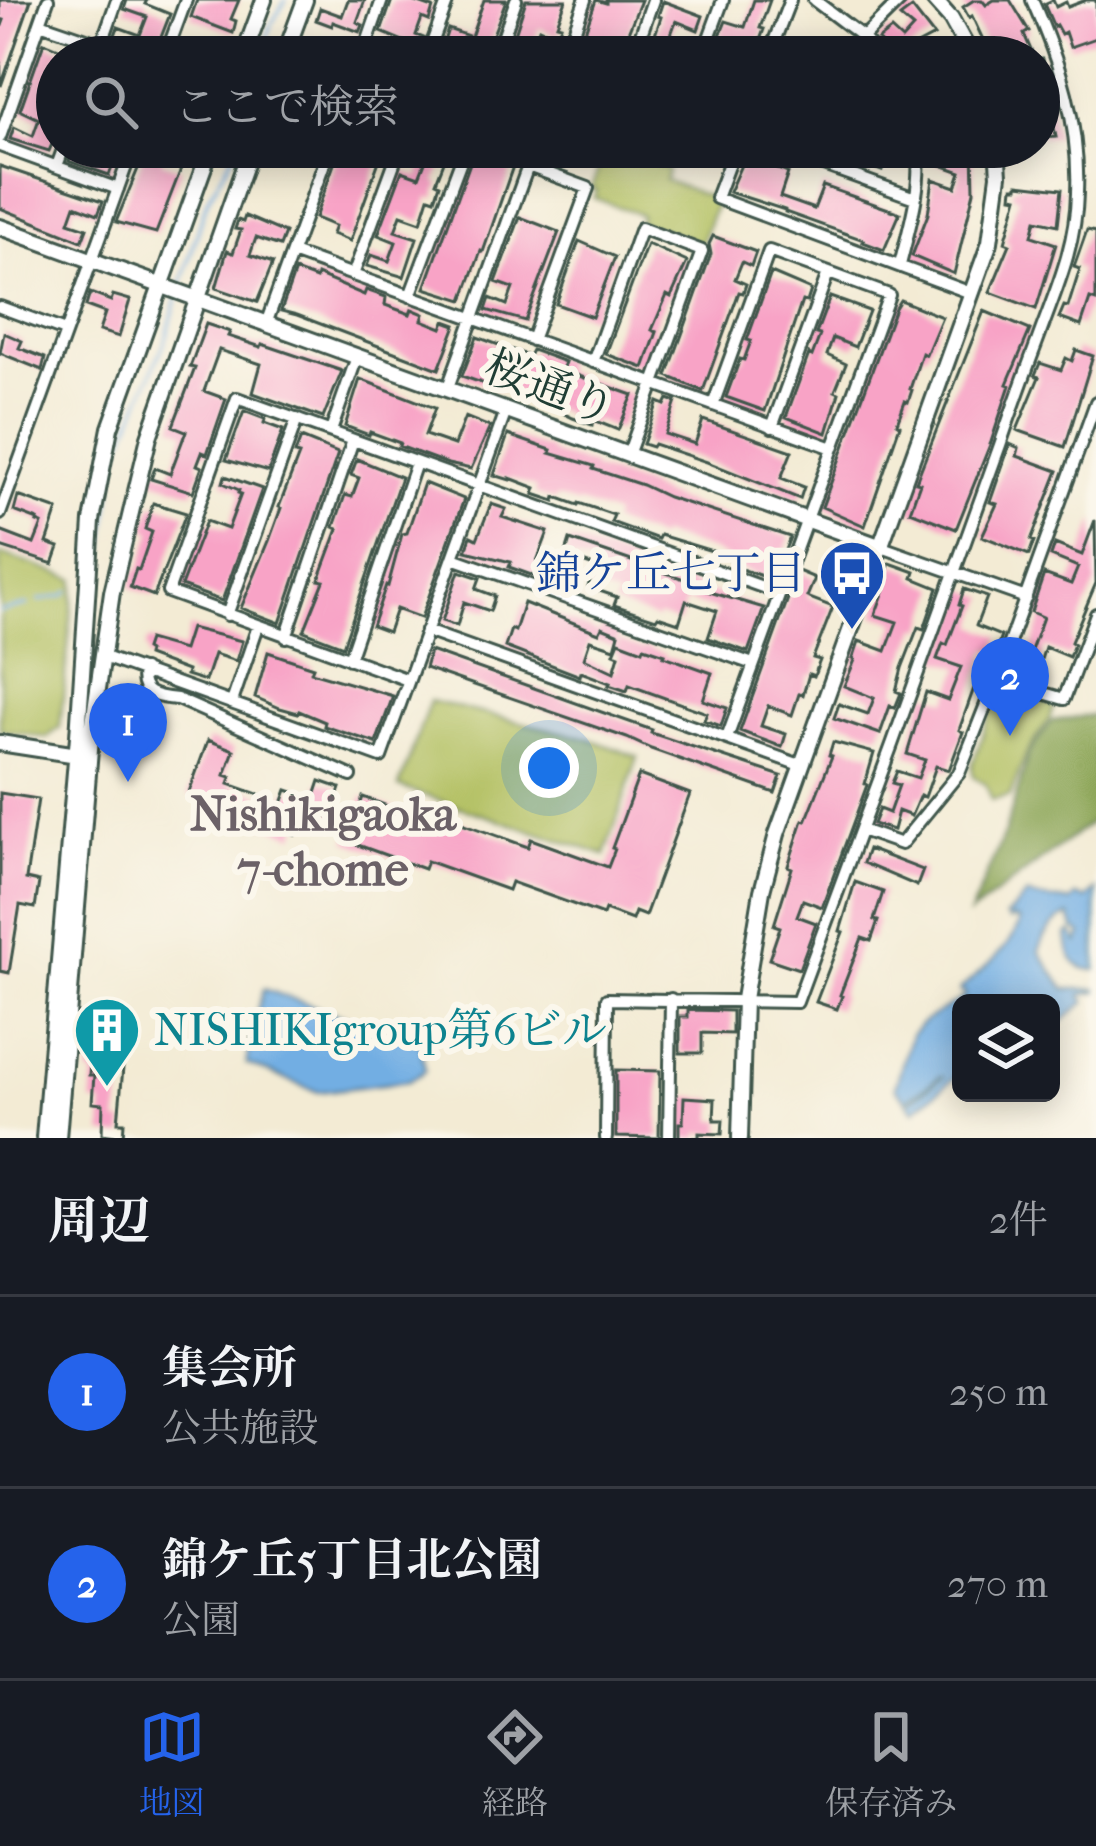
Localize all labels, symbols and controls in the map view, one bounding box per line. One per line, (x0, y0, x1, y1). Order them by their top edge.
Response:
search box (36, 36, 1060, 168)
icon: search (78, 69, 144, 135)
text: ここで検索 (174, 81, 399, 134)
street label: 桜通り (477, 340, 623, 436)
bus stop icon: 錦ケ丘七丁目 (817, 538, 887, 632)
place label: 錦ケ丘七丁目 (536, 547, 806, 600)
pin: 2 (971, 637, 1049, 736)
pin: 1 (89, 683, 167, 782)
your location (519, 738, 579, 798)
district label: Nishikigaoka 7-chome (190, 786, 458, 897)
map controls (952, 994, 1060, 1102)
button: layers (952, 994, 1060, 1102)
building icon: NISHIKIgroup第6ビル (72, 995, 142, 1089)
place label: NISHIKIgroup第6ビル (154, 1004, 607, 1057)
text: 周辺 (48, 1191, 150, 1251)
text: 2件 (989, 1197, 1048, 1243)
text: 集会所 (162, 1342, 297, 1395)
text: 1 (80, 1369, 94, 1415)
text: 250 m (949, 1369, 1048, 1415)
text: 公共施設 (162, 1405, 318, 1451)
text: 錦ケ丘5丁目北公園 (162, 1534, 541, 1587)
text: 2 (77, 1561, 97, 1607)
text: 270 m (947, 1561, 1048, 1607)
text: 公園 (162, 1597, 240, 1643)
tab: 地図 (139, 1704, 205, 1823)
tab: 経路 (482, 1704, 548, 1823)
tab: 保存済み (825, 1704, 957, 1823)

